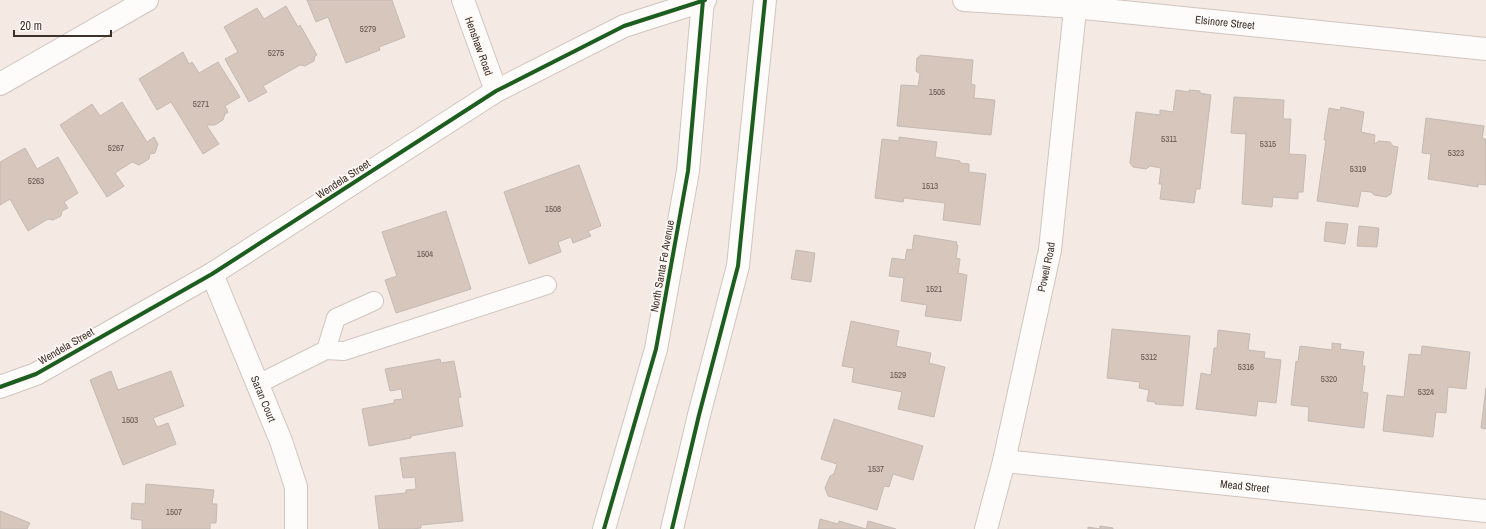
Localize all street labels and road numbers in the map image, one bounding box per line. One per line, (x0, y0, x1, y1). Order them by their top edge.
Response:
street label: Elsinore Street (1195, 12, 1256, 32)
street label: Henshaw Road (462, 15, 496, 77)
street label: Wendela Street (313, 156, 373, 202)
street label: North Santa Fe Avenue (647, 219, 677, 313)
street label: Powell Road (1034, 241, 1058, 293)
street label: Wendela Street (36, 324, 97, 368)
street label: Saran Court (248, 374, 280, 424)
street label: Mead Street (1219, 476, 1270, 496)

